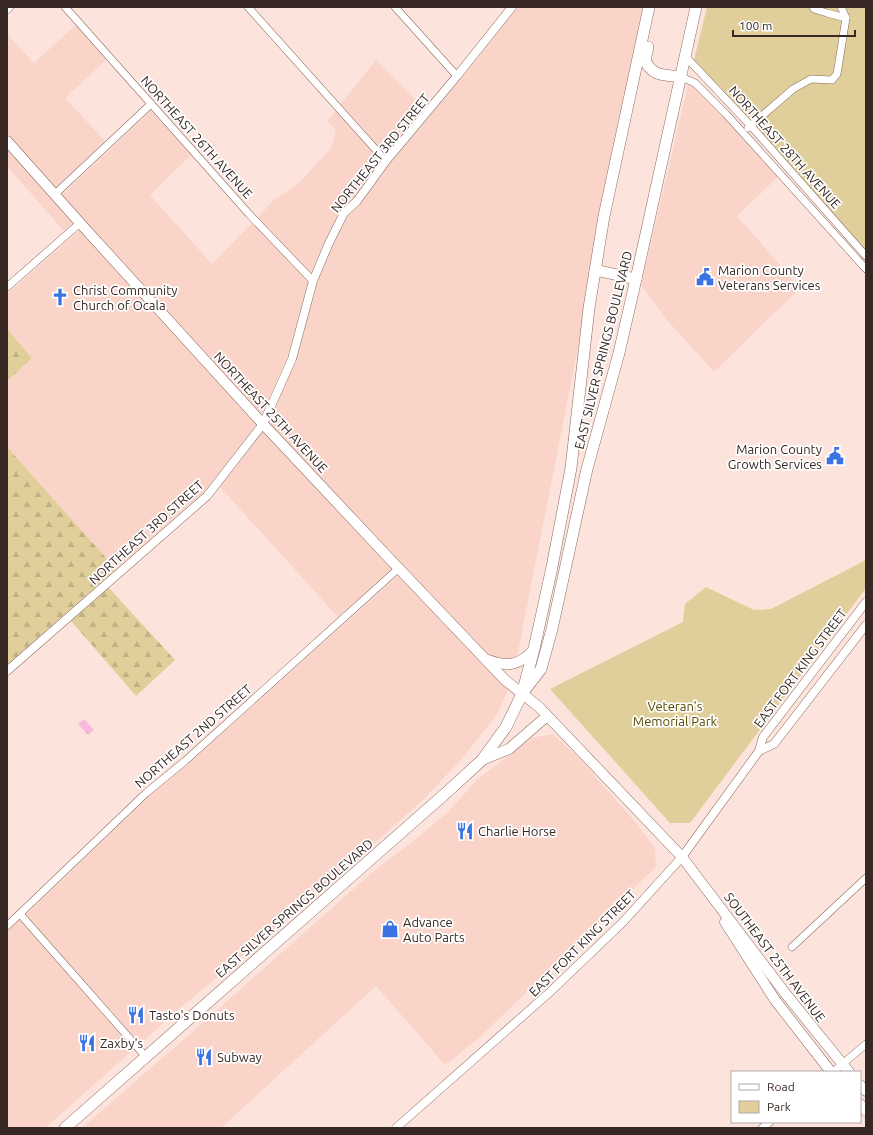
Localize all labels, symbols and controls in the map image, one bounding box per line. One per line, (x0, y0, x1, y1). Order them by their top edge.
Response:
scale bar (733, 12, 855, 38)
text: 100 m (739, 19, 772, 32)
street label: NORTHEAST 26TH AVENUE (138, 73, 256, 201)
street label: NORTHEAST 28TH AVENUE (726, 83, 844, 211)
street label: NORTHEAST 3RD STREET (328, 91, 432, 215)
street label: EAST SILVER SPRINGS BOULEVARD (572, 250, 634, 450)
place label: Marion County Veterans Services (718, 263, 821, 292)
public building icon: Marion County Veterans Services (695, 267, 715, 287)
place label: Christ Community Church of Ocala (73, 283, 178, 312)
church icon: Christ Community Church of Ocala (50, 287, 70, 307)
street label: NORTHEAST 25TH AVENUE (211, 349, 331, 475)
place label: Marion County Growth Services (728, 442, 822, 471)
public building icon: Marion County Growth Services (825, 446, 845, 466)
street label: NORTHEAST 3RD STREET (86, 477, 206, 587)
street label: EAST FORT KING STREET (751, 606, 849, 730)
street label: NORTHEAST 2ND STREET (132, 682, 254, 790)
park label: Veteran's Memorial Park (633, 699, 718, 728)
restaurant icon: Charlie Horse (455, 821, 475, 841)
place label: Charlie Horse (478, 824, 556, 838)
street label: EAST SILVER SPRINGS BOULEVARD (213, 836, 375, 980)
street label: EAST FORT KING STREET (526, 887, 638, 999)
street label: SOUTHEAST 25TH AVENUE (722, 890, 828, 1024)
place label: Advance Auto Parts (403, 915, 465, 944)
shop icon: Advance Auto Parts (380, 919, 400, 939)
restaurant icon: Tasto's Donuts (126, 1005, 146, 1025)
place label: Tasto's Donuts (149, 1008, 235, 1022)
restaurant icon: Zaxby's (77, 1033, 97, 1053)
place label: Zaxby's (100, 1036, 144, 1050)
restaurant icon: Subway (194, 1047, 214, 1067)
place label: Subway (217, 1050, 262, 1064)
legend (731, 1071, 861, 1123)
text: Road (767, 1080, 795, 1093)
text: Park (767, 1100, 791, 1113)

